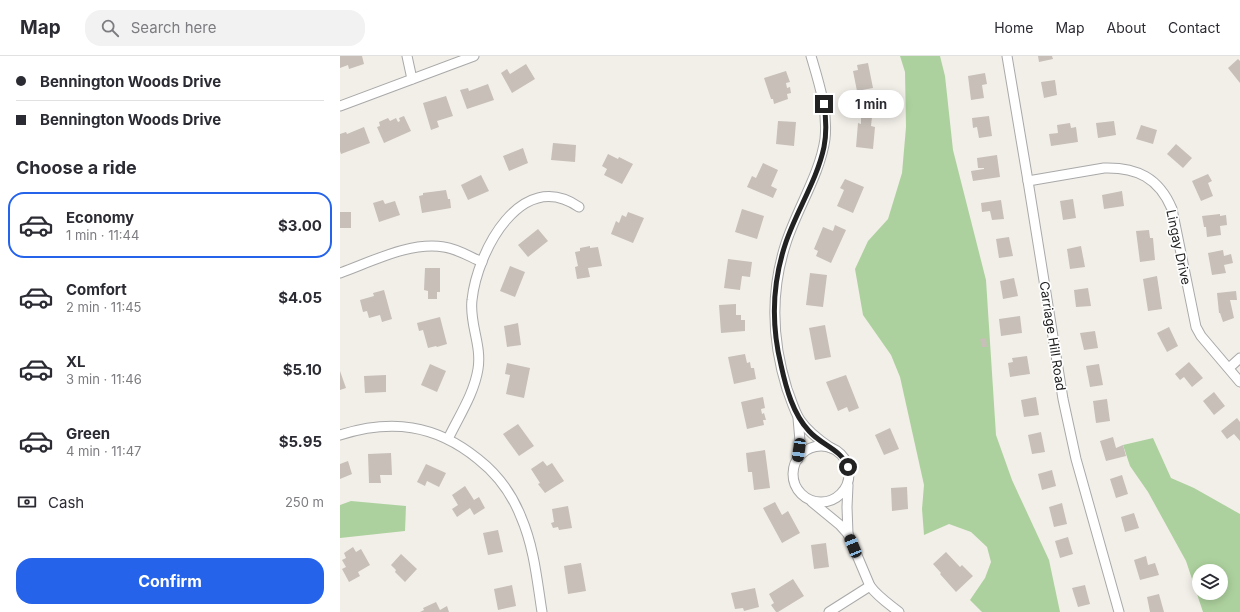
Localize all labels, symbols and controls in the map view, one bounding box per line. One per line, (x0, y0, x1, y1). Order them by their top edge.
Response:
search box (85, 10, 365, 46)
text: Map (20, 16, 61, 39)
icon: search (99, 17, 121, 39)
text: Search here (131, 18, 216, 37)
text: Home (994, 19, 1033, 36)
text: Map (1055, 19, 1085, 36)
text: About (1107, 19, 1146, 36)
text: Contact (1168, 19, 1220, 36)
text: Bennington Woods Drive (40, 72, 221, 91)
callout: 1 min (838, 90, 904, 118)
route end (815, 95, 833, 113)
text: 1 min (855, 96, 887, 112)
text: Bennington Woods Drive (40, 110, 221, 129)
text: Choose a ride (16, 157, 137, 178)
icon: car (18, 207, 54, 243)
text: Economy (66, 208, 134, 227)
street label: Lingay Drive (1163, 208, 1195, 286)
text: $3.00 (278, 216, 322, 235)
text: 1 min · 11:44 (66, 227, 139, 243)
icon: car (18, 279, 54, 315)
text: Comfort (66, 280, 127, 299)
street label: Carriage Hill Road (1036, 280, 1070, 392)
text: $4.05 (278, 288, 322, 307)
text: 2 min · 11:45 (66, 299, 141, 315)
icon: car (18, 351, 54, 387)
text: XL (66, 352, 86, 371)
text: $5.10 (283, 360, 322, 379)
text: 3 min · 11:46 (66, 371, 142, 387)
icon: car (18, 423, 54, 459)
text: Green (66, 424, 110, 443)
text: $5.95 (279, 432, 322, 451)
car (791, 437, 807, 463)
text: 4 min · 11:47 (66, 443, 141, 459)
route start (839, 458, 857, 476)
icon: cash (16, 491, 38, 513)
text: Cash (48, 493, 84, 512)
text: 250 m (285, 494, 324, 510)
car (843, 533, 863, 559)
button: Confirm (16, 558, 324, 604)
map controls (1192, 564, 1228, 600)
button: layers (1192, 564, 1228, 600)

